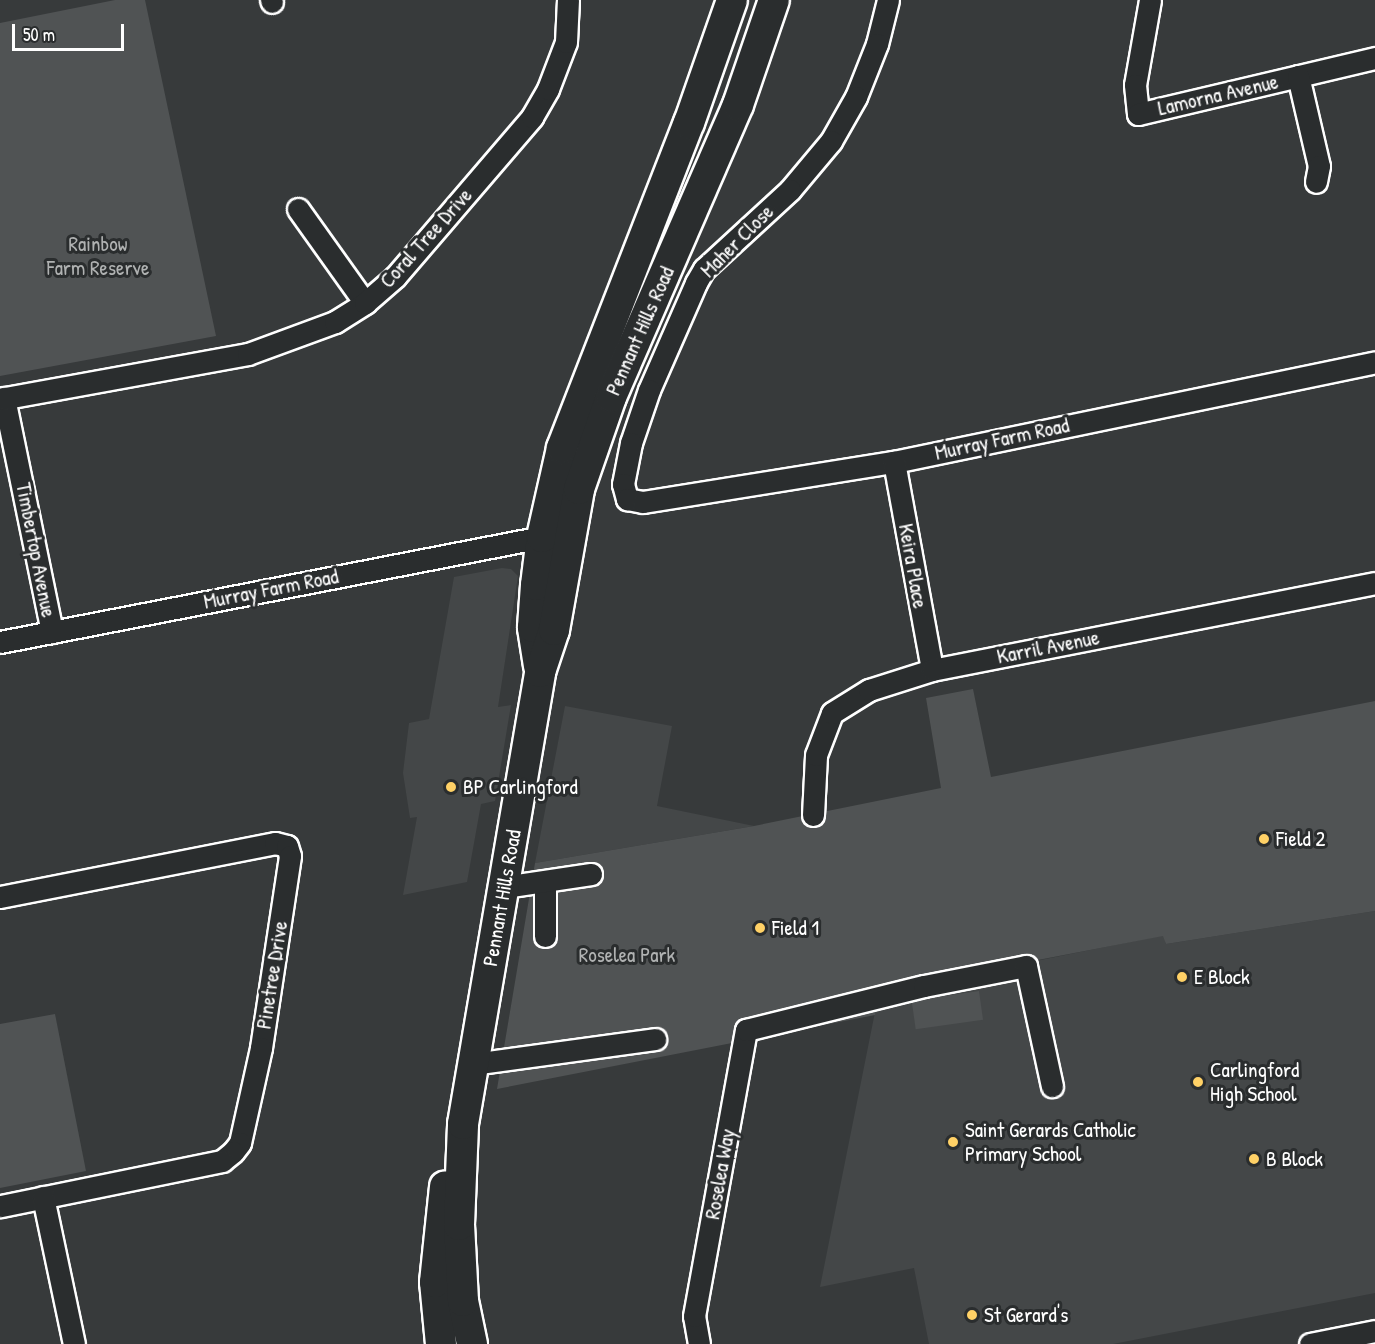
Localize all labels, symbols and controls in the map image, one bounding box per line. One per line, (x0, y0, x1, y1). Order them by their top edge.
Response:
scale bar (15, 12, 128, 50)
text: 50 m (23, 22, 55, 47)
street label: Lamorna Avenue (1155, 69, 1281, 121)
street label: Coral Tree Drive (375, 183, 477, 293)
street label: Maher Close (695, 199, 779, 283)
park label: Rainbow Farm Reserve (47, 231, 149, 281)
street label: Pennant Hills Road (600, 263, 680, 399)
street label: Murray Farm Road (933, 412, 1071, 466)
street label: Timbertop Avenue (11, 481, 61, 619)
street label: Keira Place (893, 522, 933, 610)
street label: Murray Farm Road (201, 564, 341, 614)
street label: Karril Avenue (995, 625, 1101, 669)
place label: BP Carlingford (463, 774, 578, 800)
marker: BP Carlingford (444, 780, 458, 794)
place label: Field 2 (1276, 826, 1325, 852)
street label: Pennant Hills Road (478, 828, 526, 968)
marker: Field 2 (1257, 832, 1271, 846)
place label: Field 1 (772, 915, 819, 941)
street label: Pinetree Drive (251, 919, 293, 1031)
marker: Field 1 (753, 921, 767, 935)
park label: Roselea Park (579, 942, 675, 968)
place label: E Block (1194, 964, 1250, 990)
marker: E Block (1175, 970, 1189, 984)
place label: Carlingford High School (1210, 1057, 1299, 1107)
marker: Carlingford High School (1191, 1075, 1205, 1089)
place label: Saint Gerards Catholic Primary School (965, 1117, 1136, 1167)
street label: Roselea Way (700, 1127, 740, 1221)
marker: Saint Gerards Catholic Primary School (946, 1135, 960, 1149)
place label: B Block (1266, 1146, 1323, 1172)
marker: B Block (1247, 1152, 1261, 1166)
place label: St Gerard's (984, 1302, 1068, 1328)
marker: St Gerard's (965, 1308, 979, 1322)

